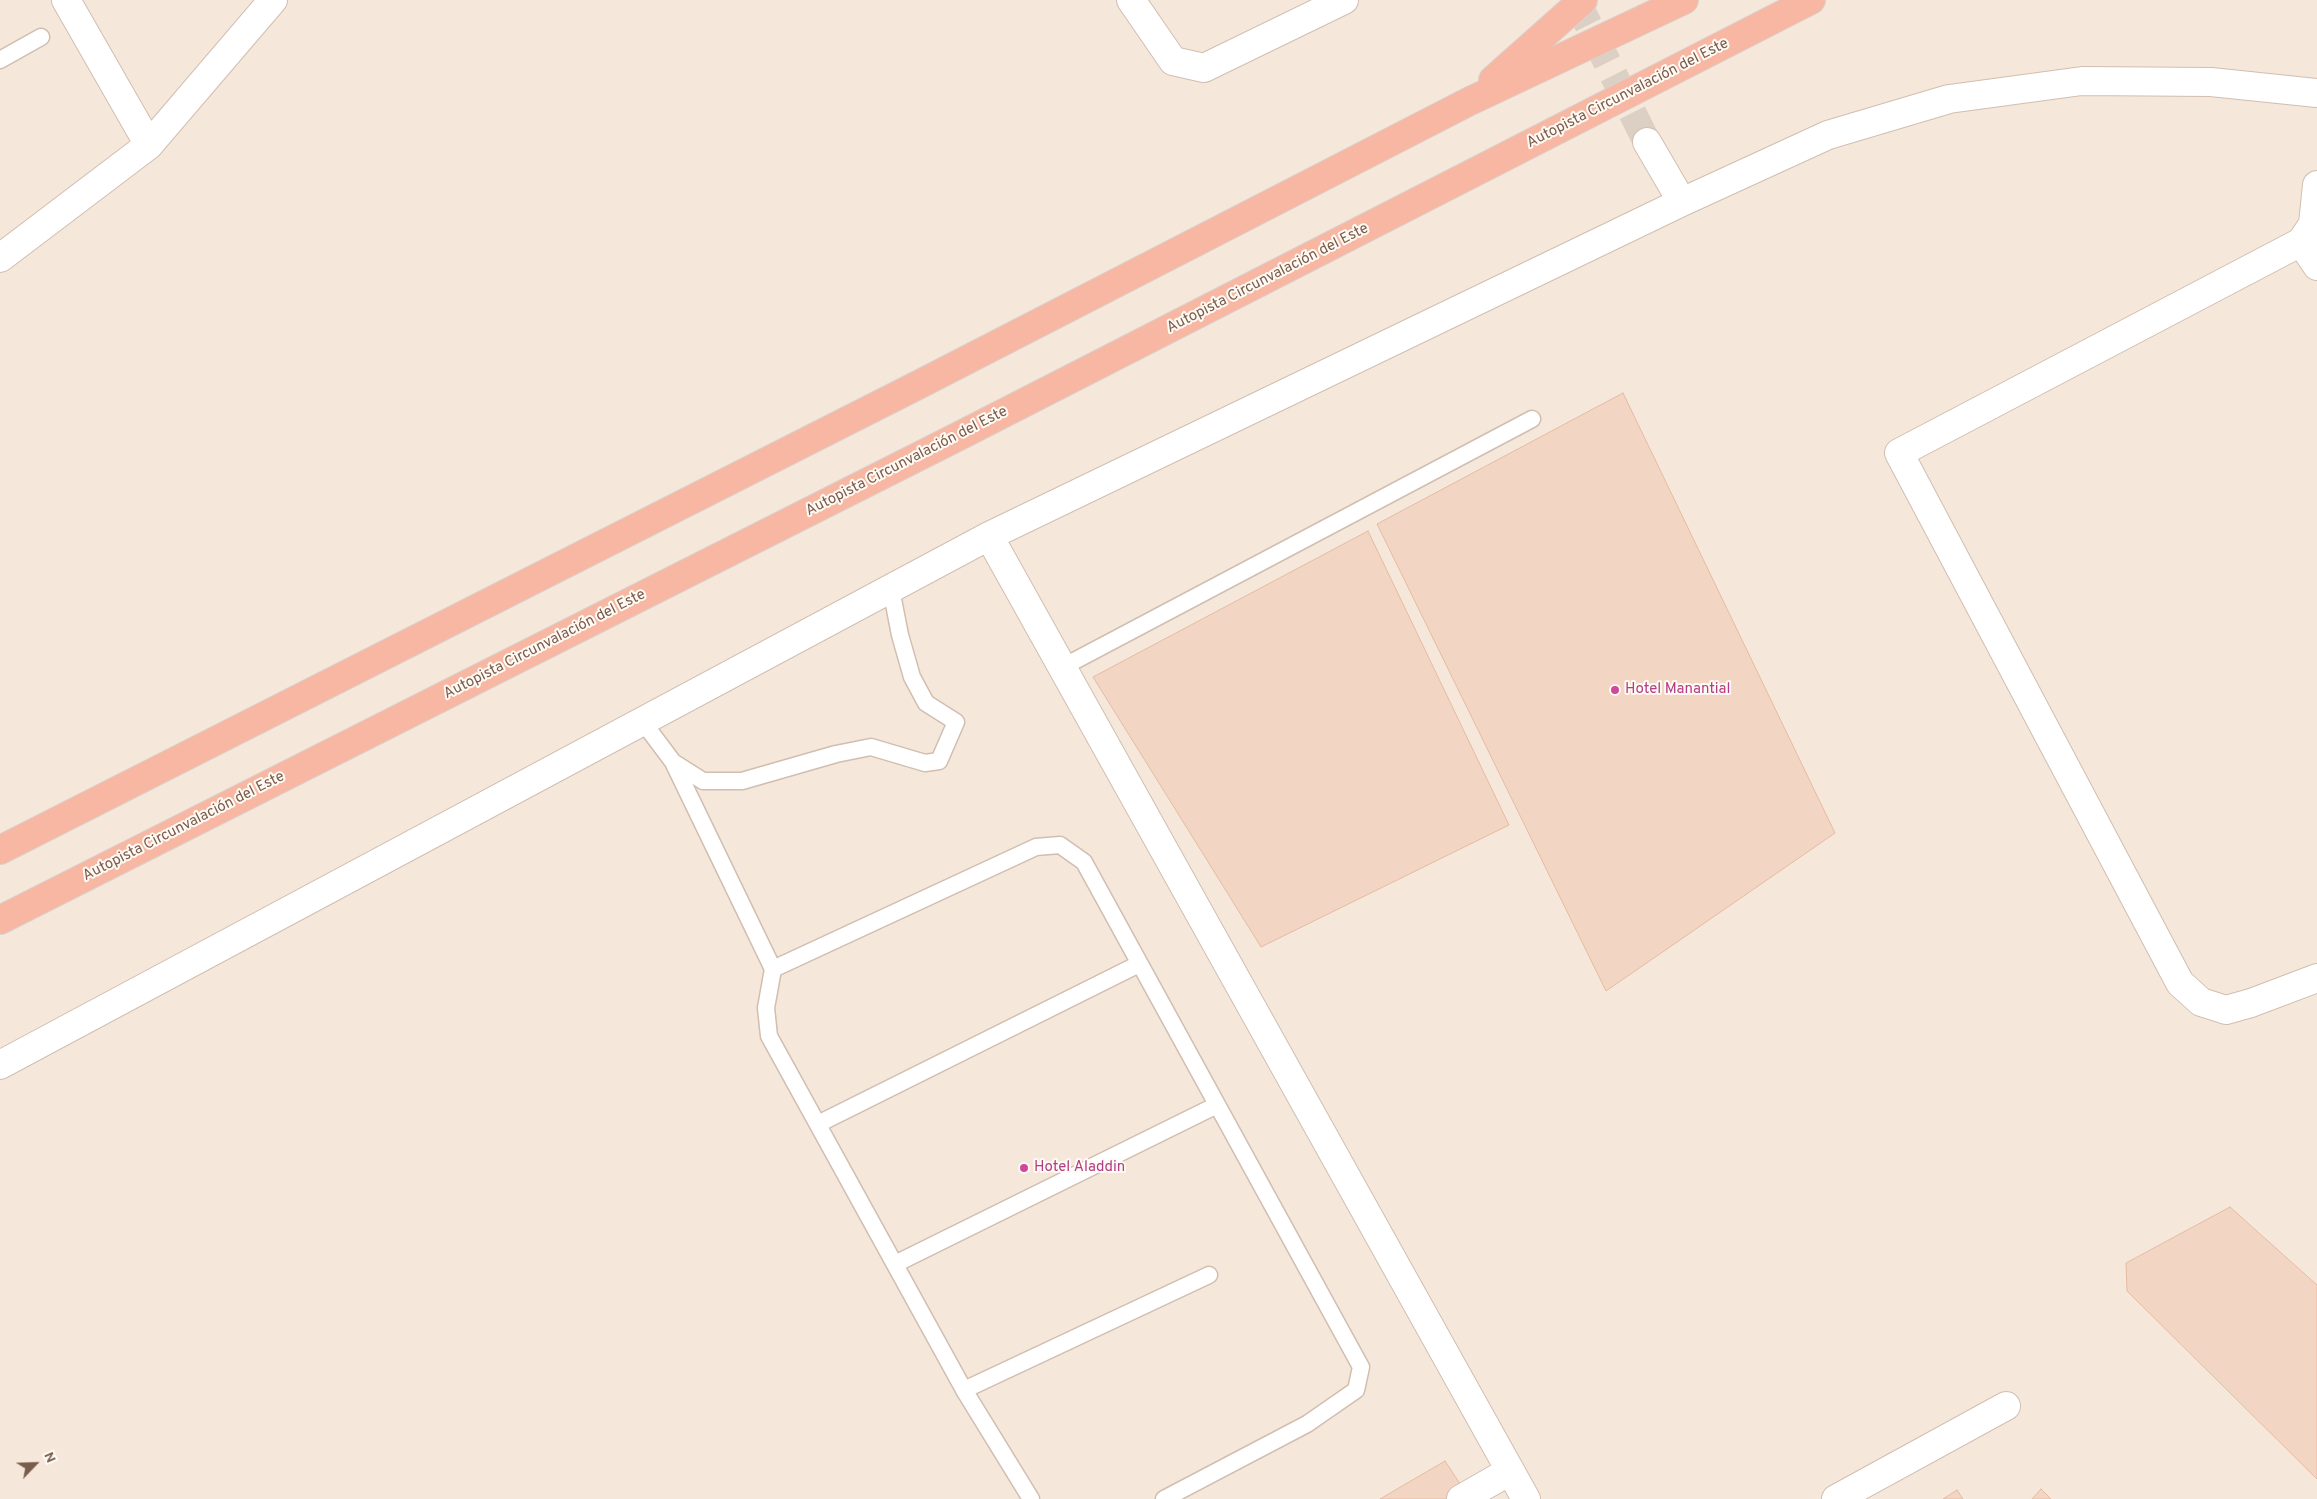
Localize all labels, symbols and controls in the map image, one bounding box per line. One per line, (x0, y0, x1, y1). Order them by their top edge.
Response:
street label: Autopista Circunvalación del Este (1524, 35, 1732, 153)
street label: Autopista Circunvalación del Este (1164, 220, 1372, 338)
street label: Autopista Circunvalación del Este (803, 403, 1011, 521)
street label: Autopista Circunvalación del Este (441, 586, 649, 704)
place label: Hotel Manantial (1625, 681, 1730, 699)
marker: Hotel Manantial (1609, 684, 1621, 696)
street label: Autopista Circunvalación del Este (80, 768, 288, 886)
place label: Hotel Aladdin (1034, 1159, 1125, 1177)
marker: Hotel Aladdin (1018, 1162, 1030, 1174)
north arrow (10, 1439, 60, 1489)
text: N (39, 1450, 59, 1466)

